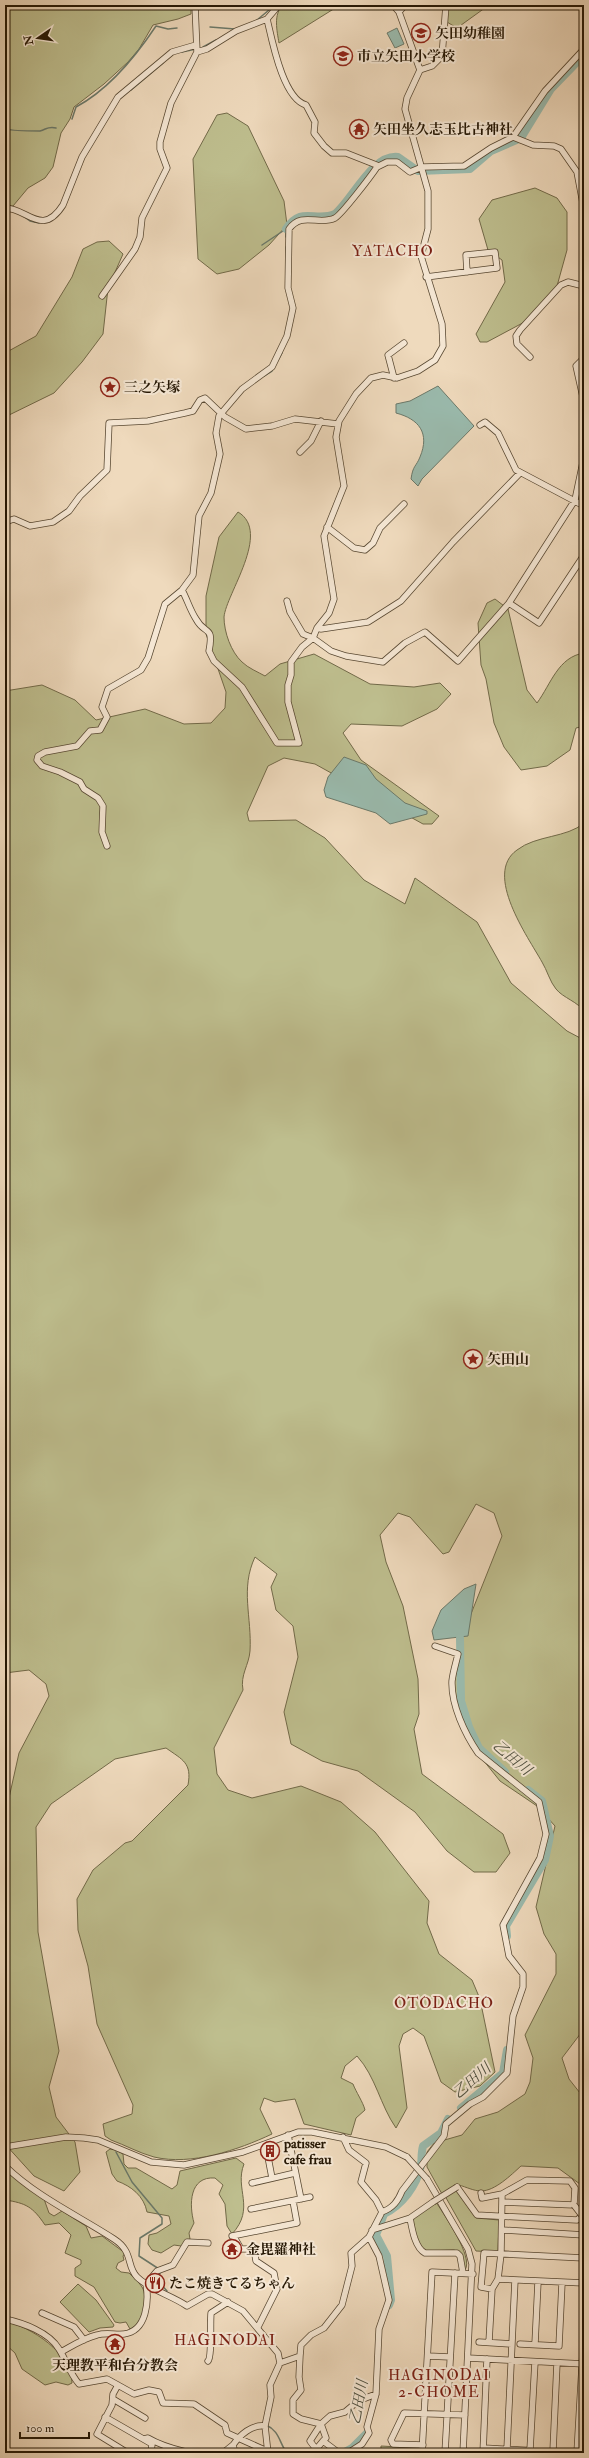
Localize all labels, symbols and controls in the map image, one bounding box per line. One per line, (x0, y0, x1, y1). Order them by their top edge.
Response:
north arrow (18, 18, 58, 58)
school or university icon: 矢田幼稚園 (410, 22, 432, 44)
place label: 矢田幼稚園 (435, 25, 505, 42)
text: N (21, 33, 36, 47)
school or university icon: 市立矢田小学校 (332, 45, 354, 67)
place label: 市立矢田小学校 (357, 48, 455, 65)
temple icon: 矢田坐久志玉比古神社 (348, 118, 370, 140)
place label: 矢田坐久志玉比古神社 (373, 121, 513, 138)
district label: YATACHO (352, 242, 434, 261)
place icon: 三之矢塚 (99, 376, 121, 398)
place label: 三之矢塚 (124, 379, 180, 396)
place icon: 矢田山 (462, 1348, 484, 1370)
place label: 矢田山 (487, 1351, 529, 1368)
water label: 乙田川 (489, 1736, 537, 1781)
district label: OTODACHO (394, 1994, 494, 2013)
water label: 乙田川 (449, 2058, 497, 2103)
place label: patisser cafe frau (283, 2135, 332, 2168)
building icon: patisser cafe frau (259, 2140, 281, 2162)
temple icon: 金毘羅神社 (221, 2238, 243, 2260)
place label: 金毘羅神社 (246, 2241, 316, 2258)
restaurant icon: たこ焼きてるちゃん (144, 2272, 166, 2294)
place label: たこ焼きてるちゃん (169, 2275, 295, 2292)
district label: HAGINODAI (174, 2331, 276, 2350)
temple icon: 天理教平和台分教会 (104, 2333, 126, 2355)
place label: 天理教平和台分教会 (52, 2357, 178, 2374)
district label: HAGINODAI 2-CHOME (388, 2366, 490, 2402)
water label: 乙田川 (345, 2376, 373, 2426)
scale bar (20, 2414, 89, 2440)
text: 100 m (26, 2421, 55, 2436)

